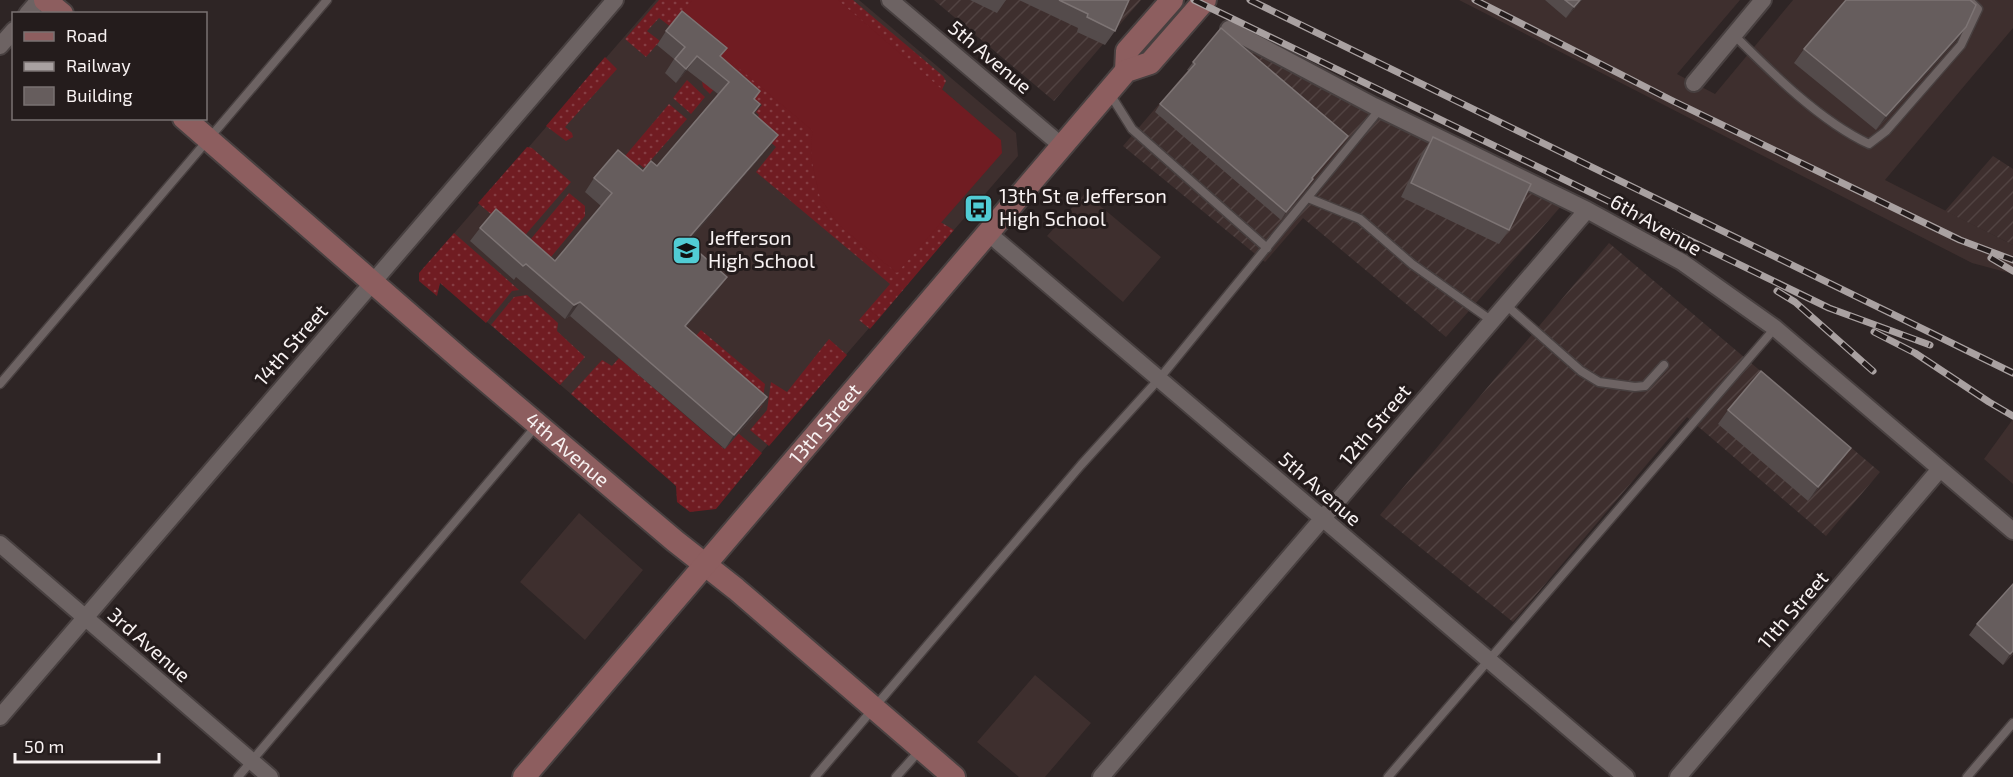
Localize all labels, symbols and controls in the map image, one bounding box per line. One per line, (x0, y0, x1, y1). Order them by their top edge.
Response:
legend (12, 12, 207, 120)
street label: 5th Avenue (944, 15, 1037, 98)
text: Road (66, 24, 107, 46)
text: Railway (66, 54, 131, 76)
text: Building (66, 84, 133, 106)
place label: 13th St @ Jefferson High School (999, 183, 1167, 230)
street label: 6th Avenue (1606, 188, 1707, 260)
bus stop icon: 13th St @ Jefferson High School (962, 192, 994, 224)
place label: Jefferson High School (708, 225, 815, 272)
school or university icon: Jefferson High School (671, 234, 703, 266)
street label: 14th Street (249, 299, 332, 390)
street label: 13th Street (783, 378, 866, 469)
street label: 12th Street (1333, 379, 1415, 470)
street label: 4th Avenue (521, 407, 615, 491)
street label: 5th Avenue (1275, 446, 1367, 530)
street label: 11th Street (1752, 565, 1833, 653)
street label: 3rd Avenue (104, 602, 196, 687)
scale bar (15, 726, 159, 764)
text: 50 m (24, 735, 64, 757)

